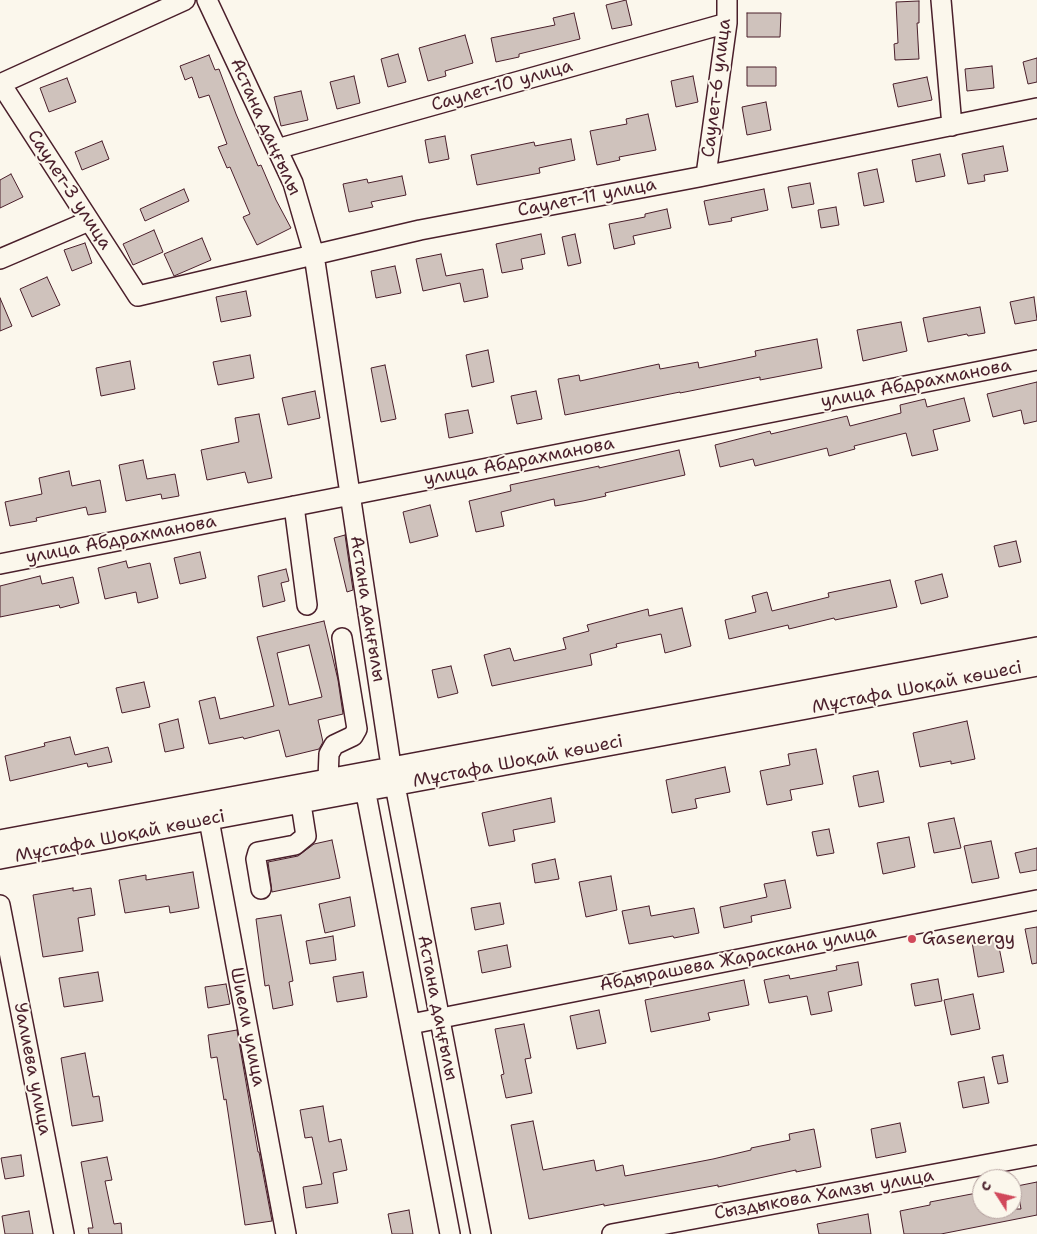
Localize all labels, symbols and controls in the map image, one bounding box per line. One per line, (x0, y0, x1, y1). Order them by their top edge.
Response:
street label: Саулет-6 улица (698, 17, 736, 159)
street label: Астана даңғылы (225, 55, 305, 199)
street label: Саулет-10 улица (429, 56, 575, 116)
street label: Саулет-3 улица (22, 126, 116, 254)
street label: Саулет-11 улица (516, 174, 658, 222)
street label: улица Абдрахманова (819, 355, 1013, 413)
street label: улица Абдрахманова (422, 433, 616, 491)
street label: улица Абдрахманова (24, 511, 218, 569)
street label: Астана даңғылы (345, 534, 389, 684)
street label: Мұстафа Шоқай көшесі (810, 657, 1024, 719)
street label: Мұстафа Шоқай көшесі (411, 731, 625, 793)
street label: Мұстафа Шоқай көшесі (13, 806, 227, 868)
street label: Абдырашева Жараскана улица (598, 922, 878, 996)
place label: Gasenergy (922, 928, 1015, 950)
street label: Астана даңғылы (412, 933, 462, 1083)
marker: Gasenergy (906, 933, 918, 945)
street label: Шиели улица (225, 966, 269, 1088)
street label: Уалиева улица (9, 1001, 55, 1137)
street label: Сыздыкова Хамзы улица (712, 1165, 936, 1225)
north arrow (972, 1169, 1022, 1219)
text: С (976, 1177, 995, 1195)

